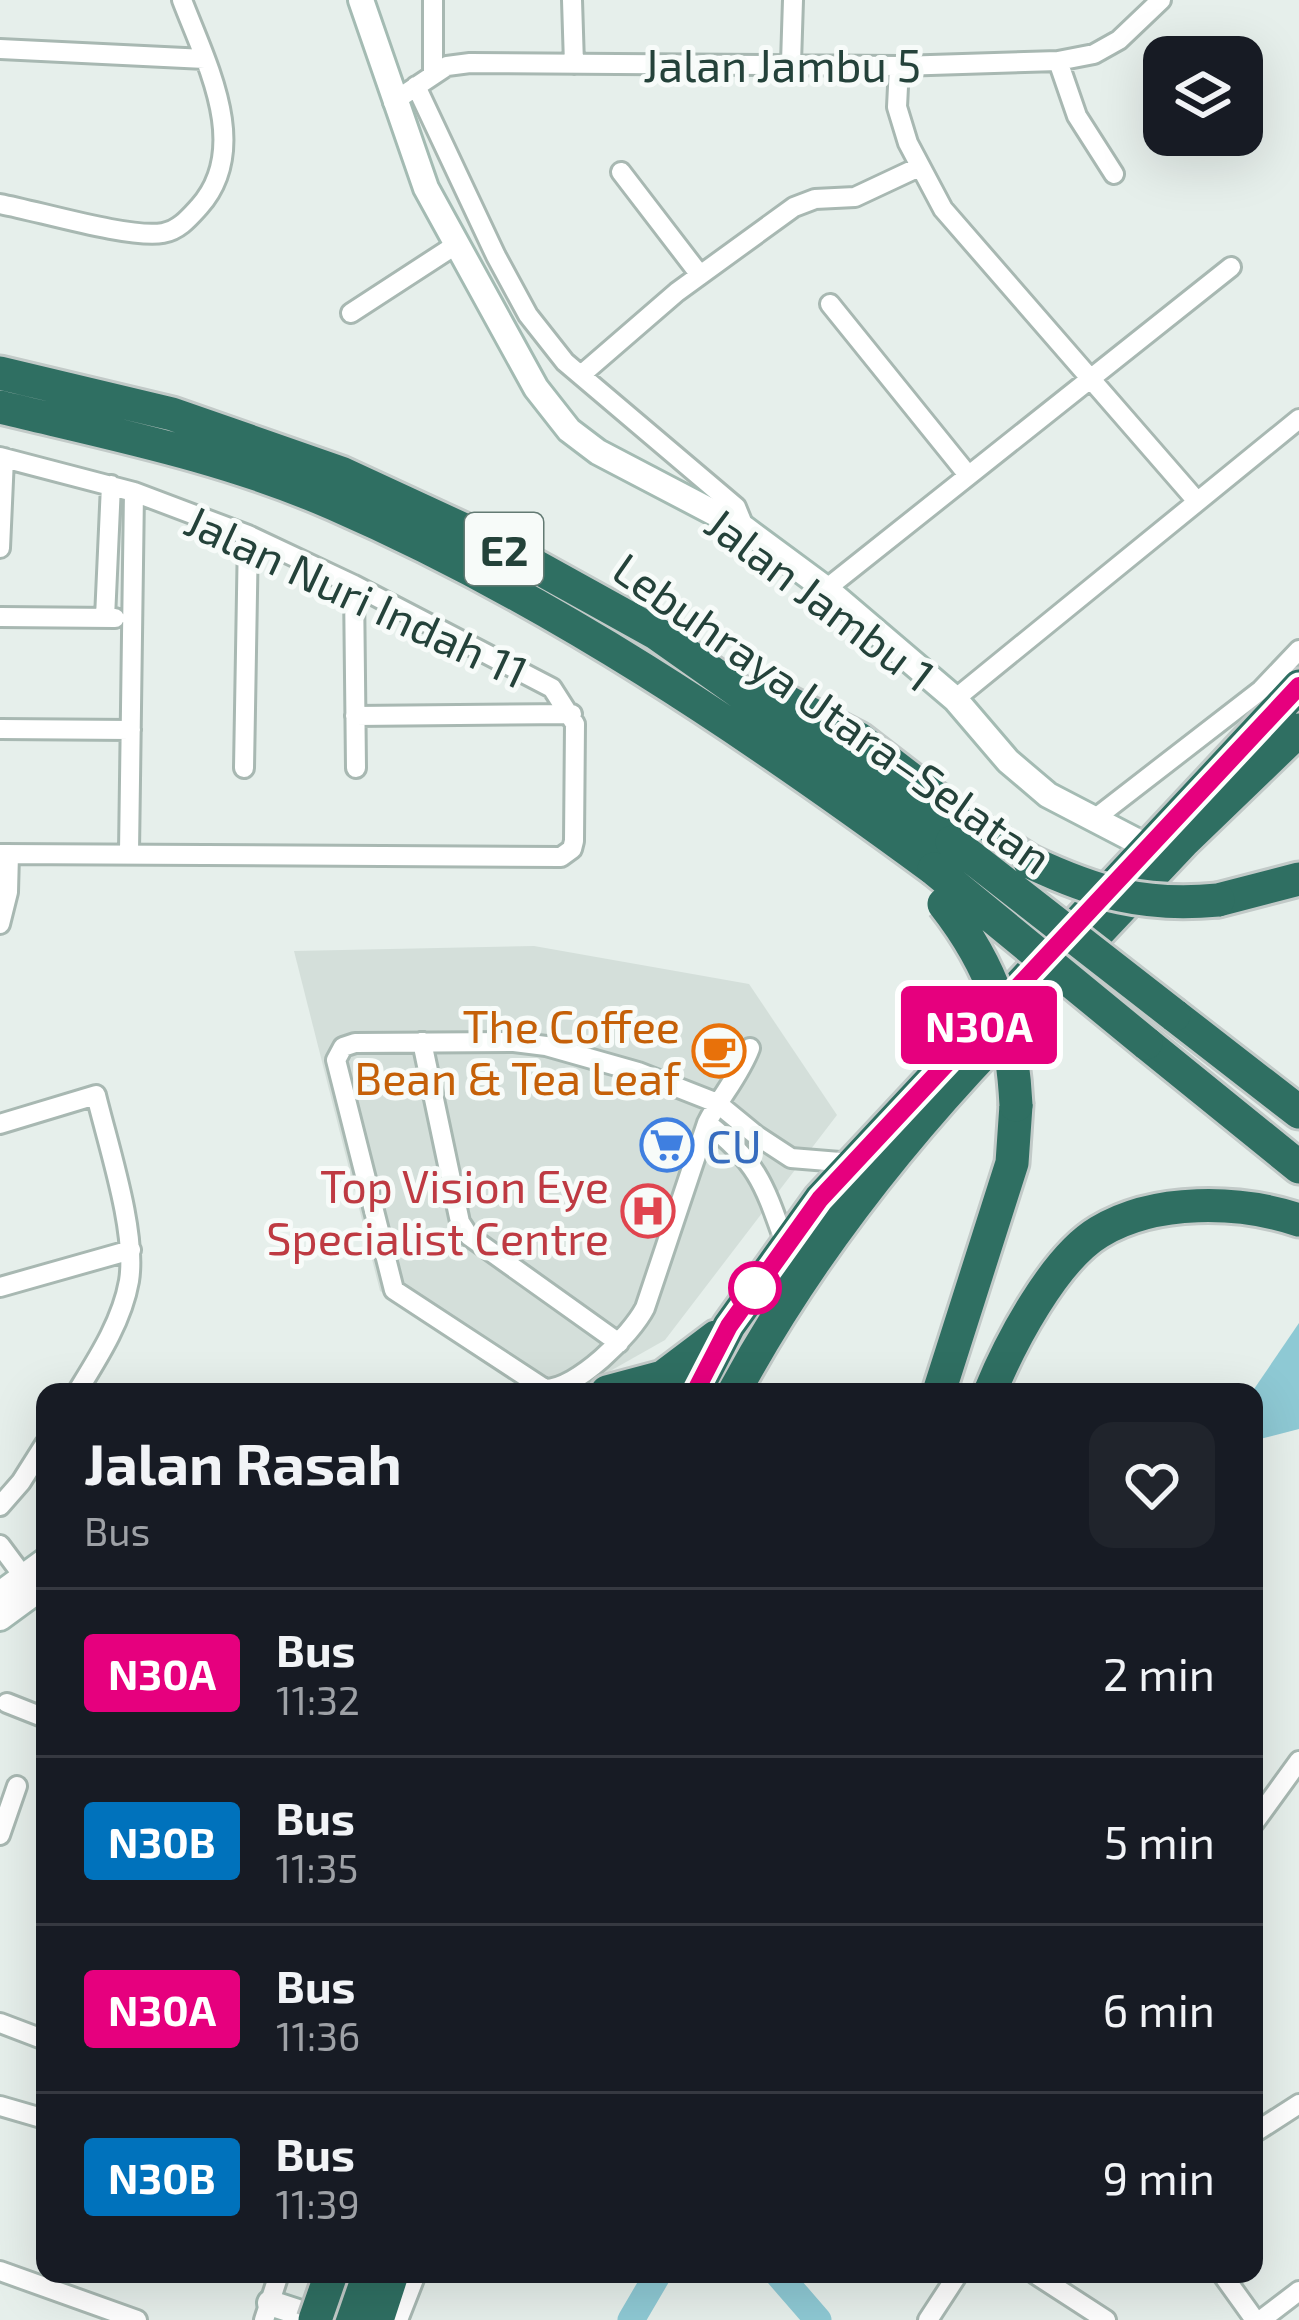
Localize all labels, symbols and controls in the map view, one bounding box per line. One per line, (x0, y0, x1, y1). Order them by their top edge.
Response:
map controls (1143, 36, 1263, 156)
button: layers (1143, 36, 1263, 156)
street label: Jalan Jambu 5 (643, 37, 921, 91)
street label: Jalan Nuri Indah 11 (177, 492, 537, 698)
street label: Jalan Jambu 1 (696, 495, 946, 701)
road number: E2 (465, 513, 543, 585)
street label: Lebuhraya Utara–Selatan (604, 540, 1062, 884)
line badge: N30A (895, 986, 1063, 1064)
place label: The Coffee Bean & Tea Leaf (354, 998, 681, 1104)
text: N30A (925, 1000, 1033, 1050)
cafe icon: The Coffee Bean & Tea Leaf (691, 1023, 747, 1079)
supermarket icon: CU (639, 1117, 695, 1173)
place label: CU (706, 1118, 762, 1172)
place label: Top Vision Eye Specialist Centre (266, 1158, 609, 1264)
hospital icon: Top Vision Eye Specialist Centre (620, 1183, 676, 1239)
unlabelled marker (730, 1263, 780, 1313)
button: heart (1089, 1422, 1215, 1548)
text: Jalan Rasah (84, 1428, 402, 1496)
text: Bus (84, 1507, 150, 1554)
text: Bus (276, 1622, 355, 1676)
text: 2 min (1103, 1646, 1215, 1700)
text: N30A (108, 1648, 216, 1698)
text: 11:32 (276, 1676, 360, 1723)
text: Bus (276, 1790, 355, 1844)
text: 5 min (1104, 1814, 1215, 1868)
text: N30B (108, 1816, 216, 1866)
text: 11:35 (276, 1844, 358, 1891)
text: Bus (276, 1958, 355, 2012)
text: 6 min (1102, 1982, 1215, 2036)
text: N30A (108, 1984, 216, 2034)
text: 11:36 (276, 2012, 360, 2059)
text: Bus (276, 2126, 355, 2180)
text: 9 min (1102, 2150, 1215, 2204)
text: N30B (108, 2152, 216, 2202)
text: 11:39 (276, 2180, 360, 2227)

